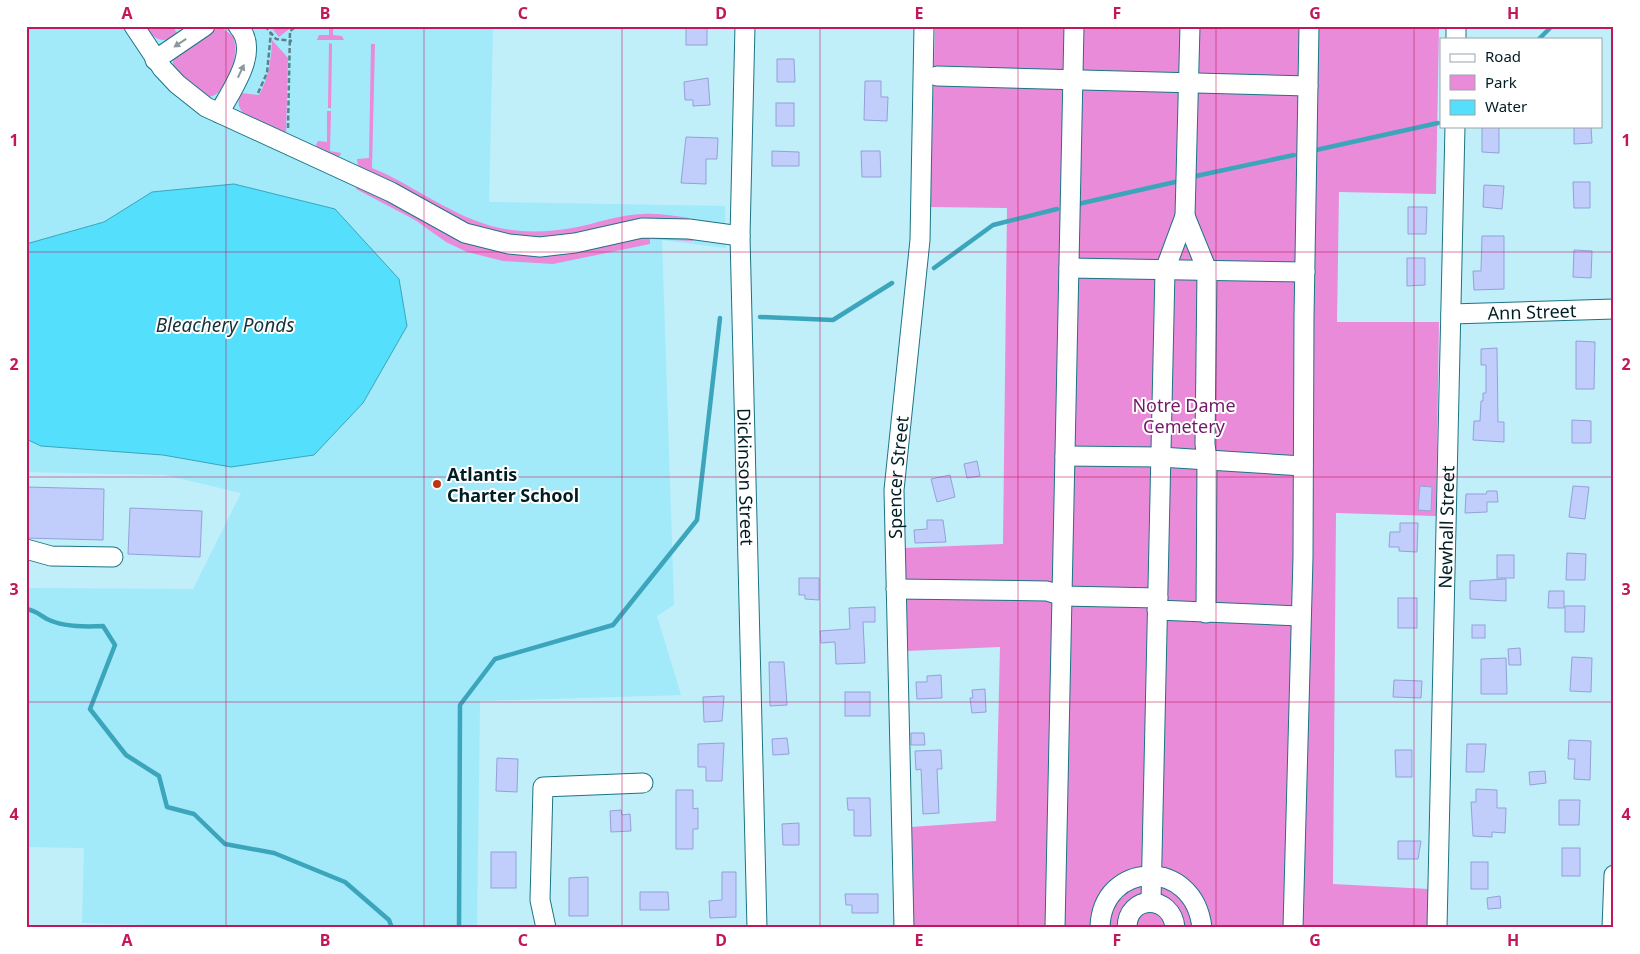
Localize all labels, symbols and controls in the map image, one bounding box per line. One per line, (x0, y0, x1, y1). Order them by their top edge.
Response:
text: A (121, 2, 133, 24)
text: B (320, 2, 330, 24)
text: C (518, 2, 528, 24)
text: D (715, 2, 727, 24)
text: E (915, 2, 924, 24)
text: F (1113, 2, 1121, 24)
text: G (1309, 2, 1321, 24)
text: H (1507, 2, 1519, 24)
one-way arrow (174, 38, 187, 48)
legend (1440, 38, 1602, 128)
text: Road (1485, 46, 1521, 66)
one-way arrow (237, 63, 245, 78)
text: Park (1485, 72, 1517, 92)
text: Water (1485, 96, 1527, 116)
text: 1 (9, 129, 19, 151)
text: 1 (1621, 129, 1631, 151)
street label: Ann Street (1487, 298, 1577, 325)
water label: Bleachery Ponds (156, 312, 294, 338)
text: 2 (9, 353, 19, 375)
text: 2 (1621, 353, 1631, 375)
park label: Notre Dame Cemetery (1132, 393, 1236, 438)
street label: Dickinson Street (732, 408, 760, 546)
street label: Spencer Street (882, 414, 914, 539)
place label: Atlantis Charter School (447, 462, 579, 507)
street label: Newhall Street (1433, 465, 1459, 589)
marker: Atlantis Charter School (431, 478, 443, 490)
text: 3 (9, 578, 19, 600)
text: 3 (1621, 578, 1631, 600)
text: 4 (9, 803, 19, 825)
text: 4 (1621, 803, 1631, 825)
text: A (121, 929, 133, 951)
text: B (320, 929, 330, 951)
text: C (518, 929, 528, 951)
text: D (715, 929, 727, 951)
text: E (915, 929, 924, 951)
text: F (1113, 929, 1121, 951)
text: G (1309, 929, 1321, 951)
text: H (1507, 929, 1519, 951)

